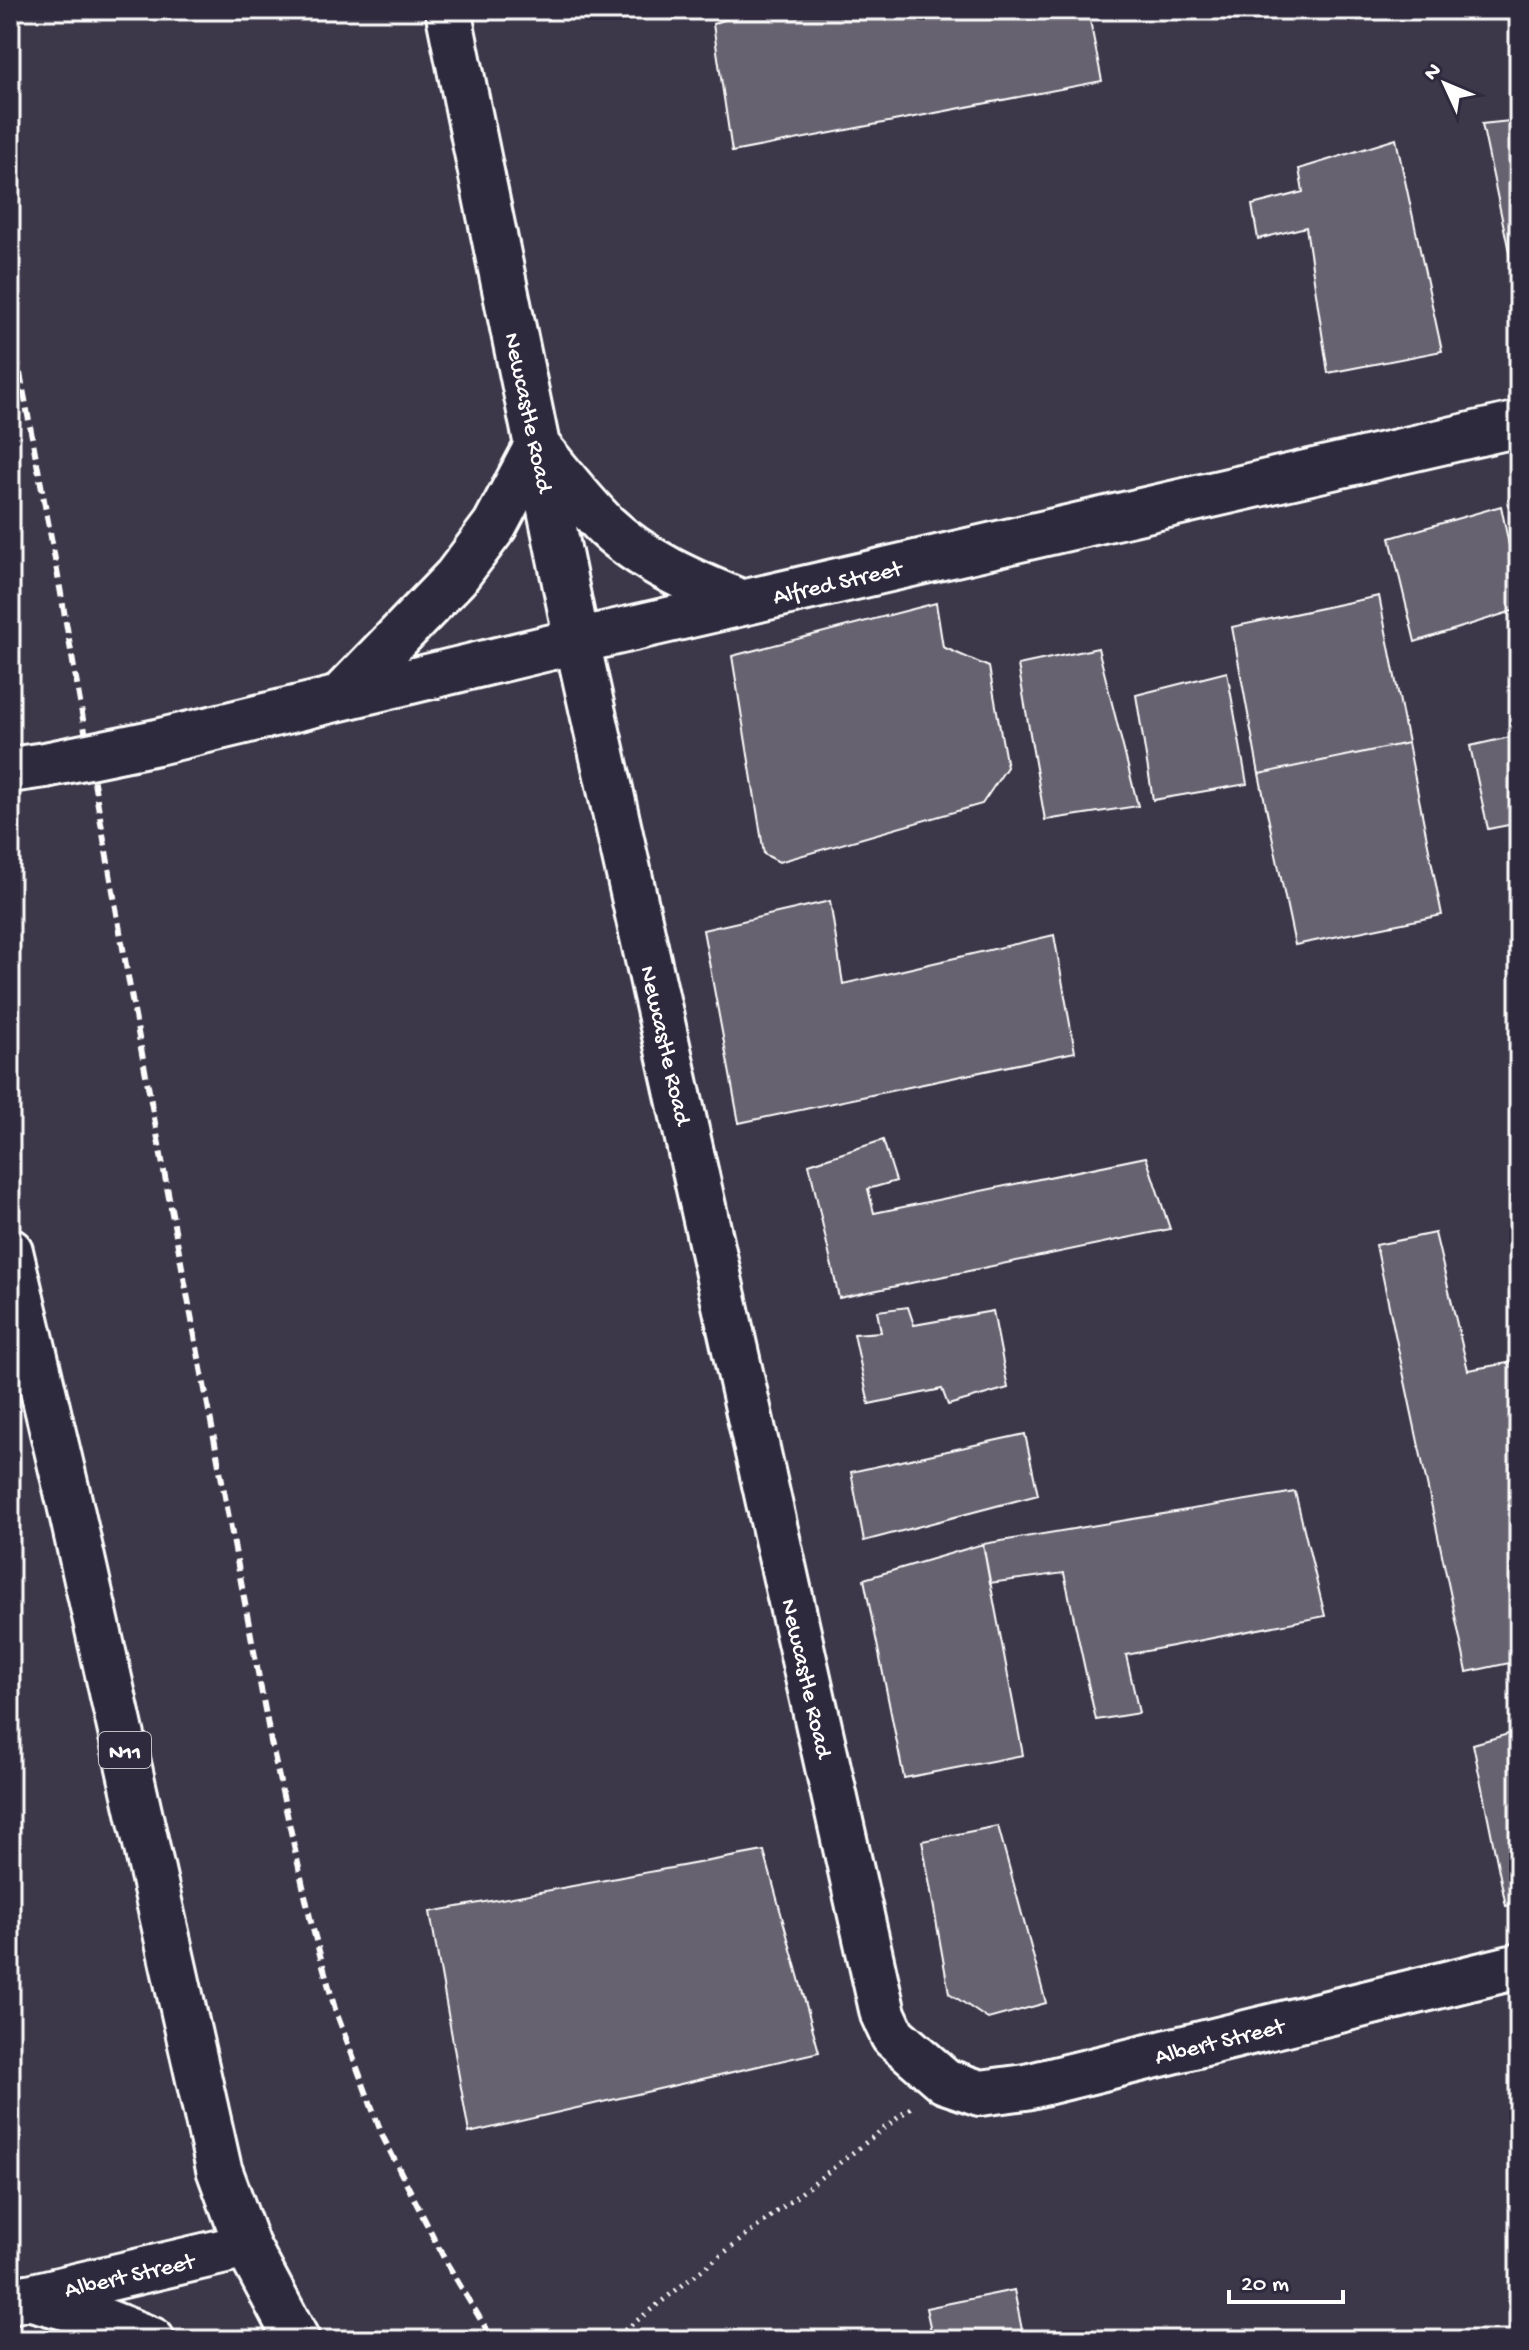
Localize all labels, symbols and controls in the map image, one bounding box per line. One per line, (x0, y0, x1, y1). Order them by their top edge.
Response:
north arrow (1405, 44, 1485, 124)
text: N (1419, 59, 1448, 87)
street label: Newcastle Road (495, 330, 558, 497)
street label: Alfred Street (770, 555, 907, 613)
street label: Newcastle Road (631, 963, 696, 1130)
street label: Newcastle Road (772, 1596, 837, 1763)
road number: N11 (99, 1732, 151, 1768)
street label: Albert Street (1152, 2013, 1290, 2073)
street label: Albert Street (62, 2248, 200, 2306)
scale bar (1229, 2254, 1343, 2304)
text: 20 m (1241, 2271, 1289, 2300)

